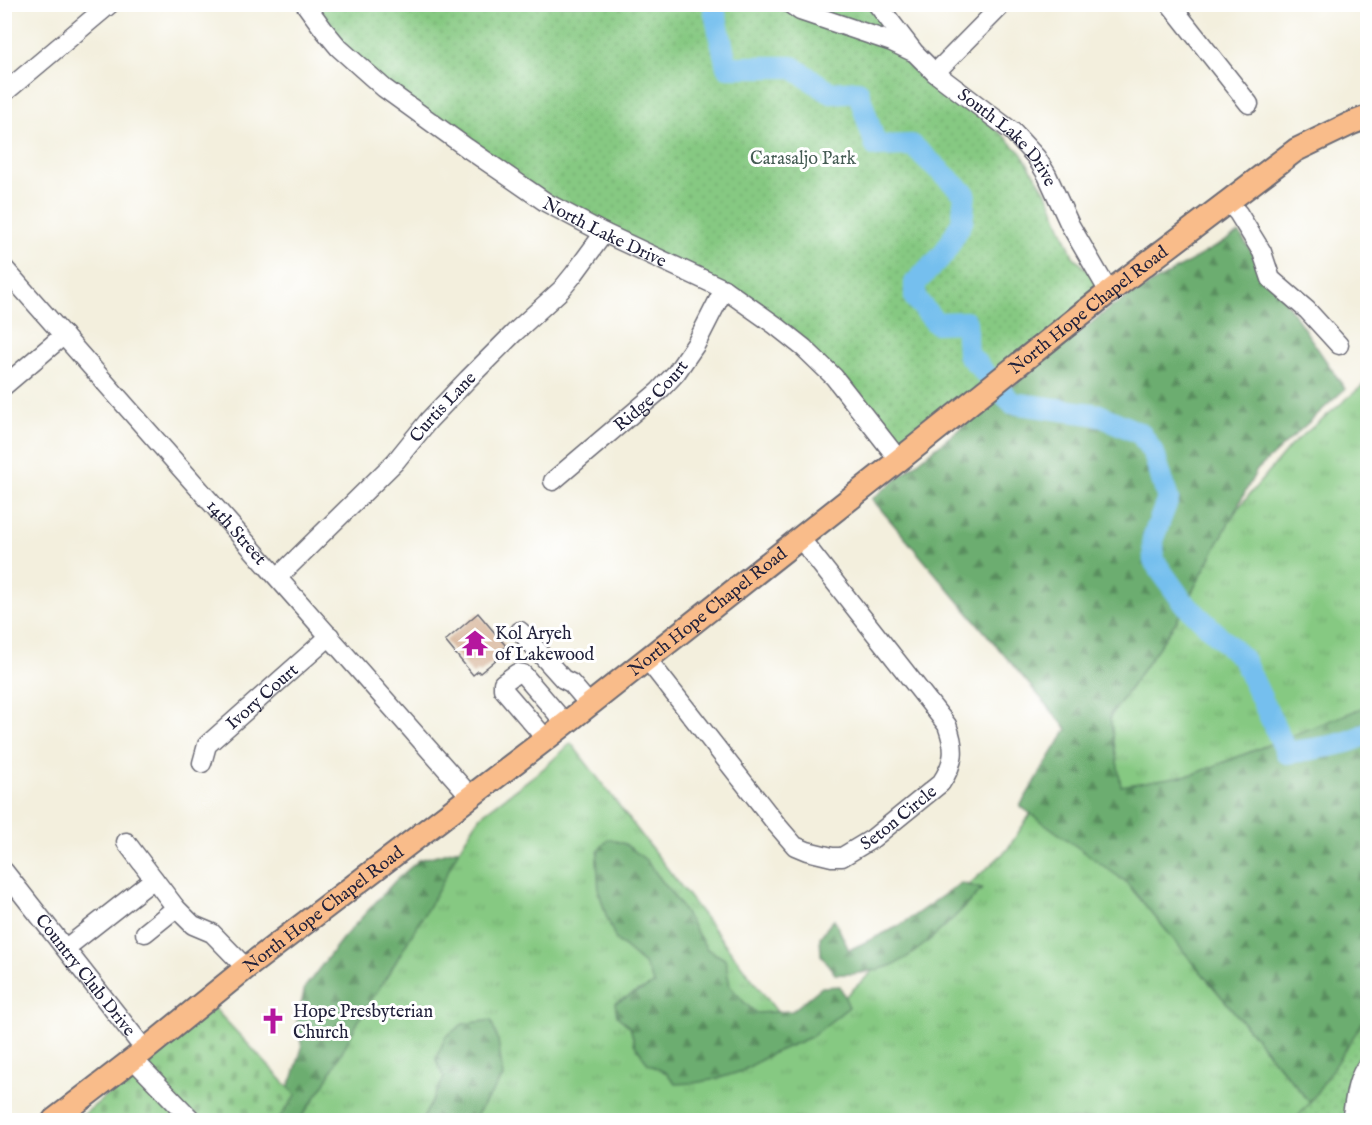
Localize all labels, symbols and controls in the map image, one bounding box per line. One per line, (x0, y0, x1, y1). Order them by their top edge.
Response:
street label: South Lake Drive (952, 84, 1061, 190)
park label: Carasaljo Park (750, 148, 856, 171)
street label: North Lake Drive (538, 193, 670, 273)
street label: North Hope Chapel Road (1005, 241, 1173, 380)
street label: Ridge Court (610, 356, 694, 437)
street label: Curtis Lane (405, 367, 482, 448)
street label: 14th Street (201, 495, 271, 570)
street label: North Hope Chapel Road (624, 543, 793, 682)
place label: Kol Aryeh of Lakewood (495, 623, 595, 667)
temple icon: Kol Aryeh of Lakewood (460, 628, 490, 658)
street label: Ivory Court (222, 659, 304, 736)
street label: Seton Circle (856, 781, 942, 856)
street label: North Hope Chapel Road (239, 842, 409, 979)
street label: Country Club Drive (29, 910, 140, 1041)
place label: Hope Presbyterian Church (293, 1001, 433, 1045)
church icon: Hope Presbyterian Church (258, 1006, 288, 1036)

